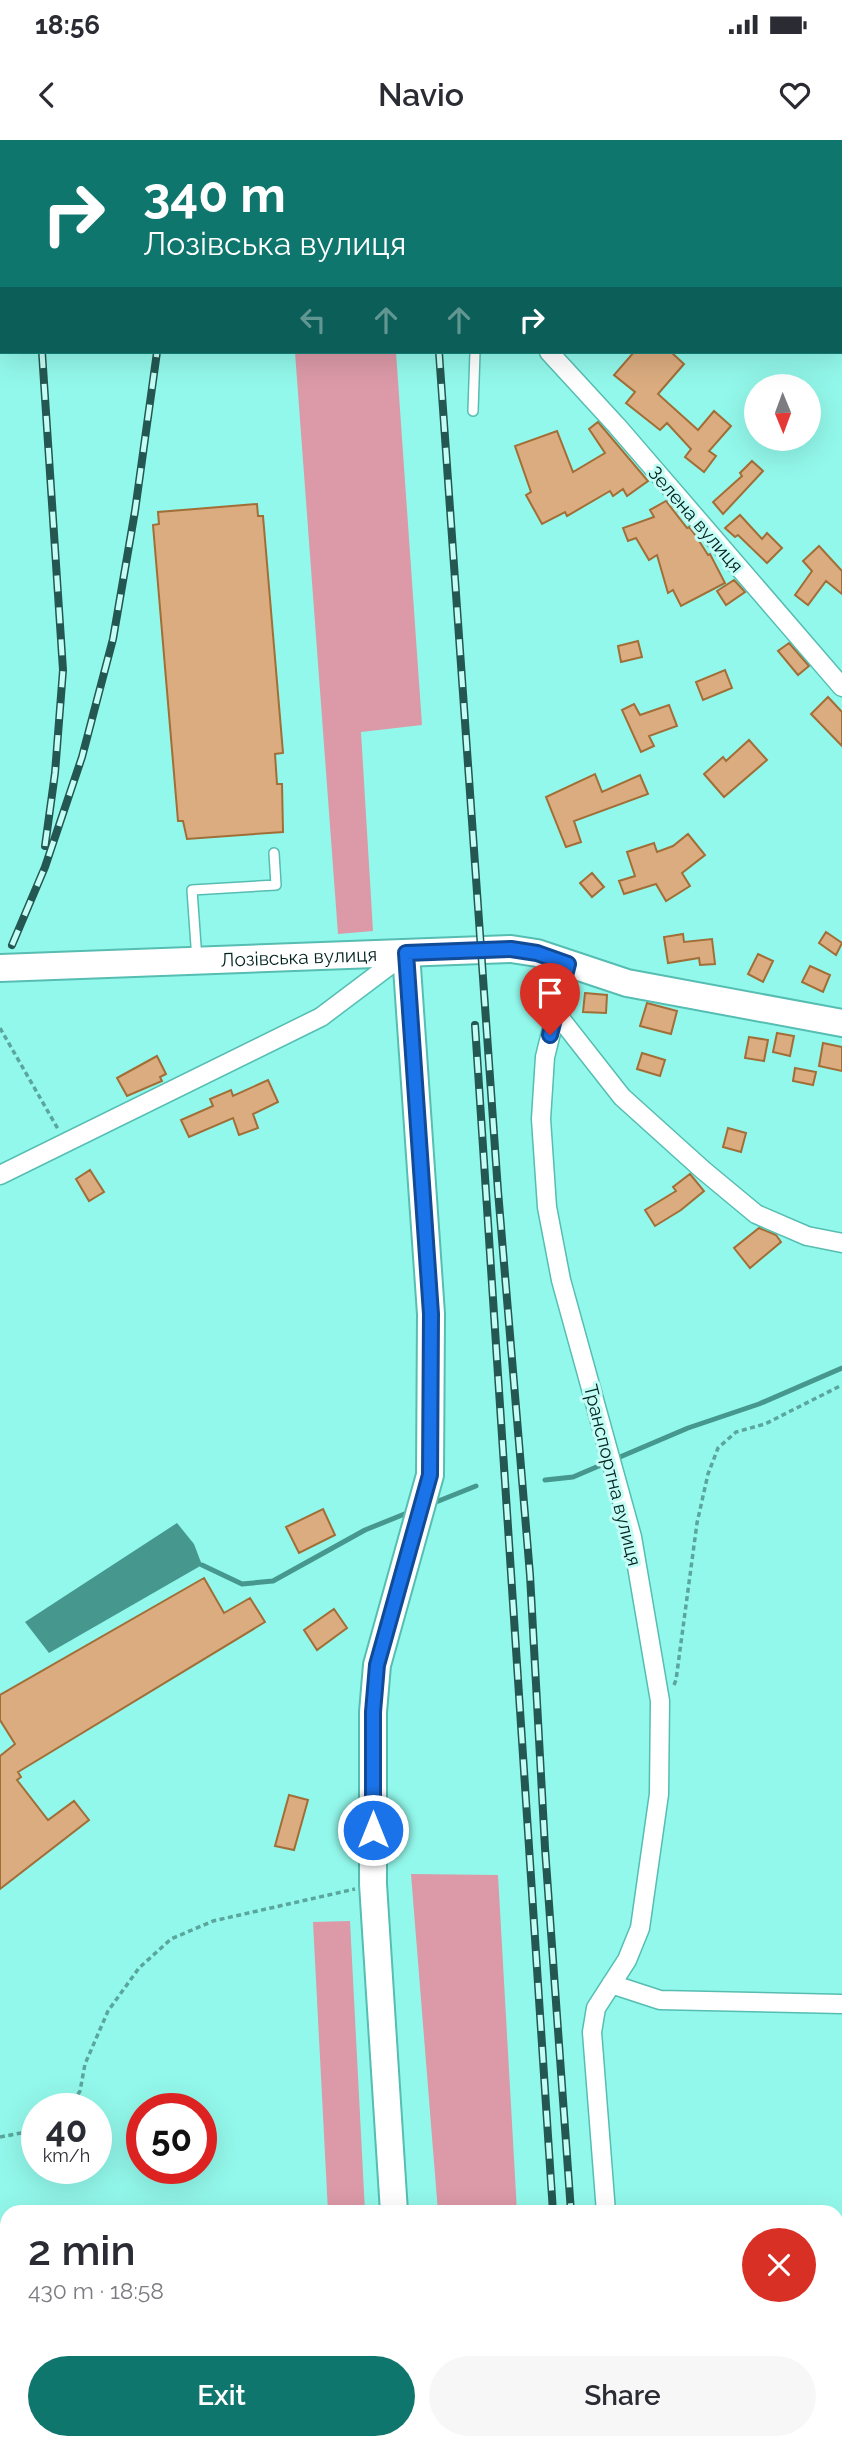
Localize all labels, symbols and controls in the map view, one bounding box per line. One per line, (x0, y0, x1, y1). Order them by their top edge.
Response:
text: 18:56 (35, 10, 100, 40)
icon: back (28, 76, 66, 114)
text: Navio (378, 76, 464, 113)
icon: heart (776, 76, 814, 114)
text: 340 m (143, 166, 286, 223)
icon: right (28, 168, 119, 259)
text: Лозівська вулиця (143, 225, 406, 262)
icon: left (294, 301, 332, 339)
icon: ahead (367, 301, 405, 339)
icon: ahead (440, 301, 478, 339)
icon: right (513, 301, 551, 339)
north arrow (744, 374, 821, 452)
map controls (744, 374, 821, 451)
street label: Зелена вулиця (644, 462, 748, 576)
street label: Лозівська вулиця (220, 943, 377, 971)
pin (520, 963, 580, 1035)
icon: arrive (531, 974, 569, 1012)
street label: Транспортна вулиця (580, 1382, 646, 1568)
position arrow (336, 1793, 410, 1867)
speed limit sign: 50 (126, 2093, 217, 2184)
text: 40 (46, 2109, 87, 2150)
text: km/h (43, 2145, 90, 2166)
text: 2 min (28, 2226, 136, 2275)
button: close (742, 2228, 816, 2302)
text: 430 m · 18:58 (28, 2277, 164, 2304)
button: Exit (28, 2356, 415, 2436)
button: Share (429, 2356, 816, 2436)

